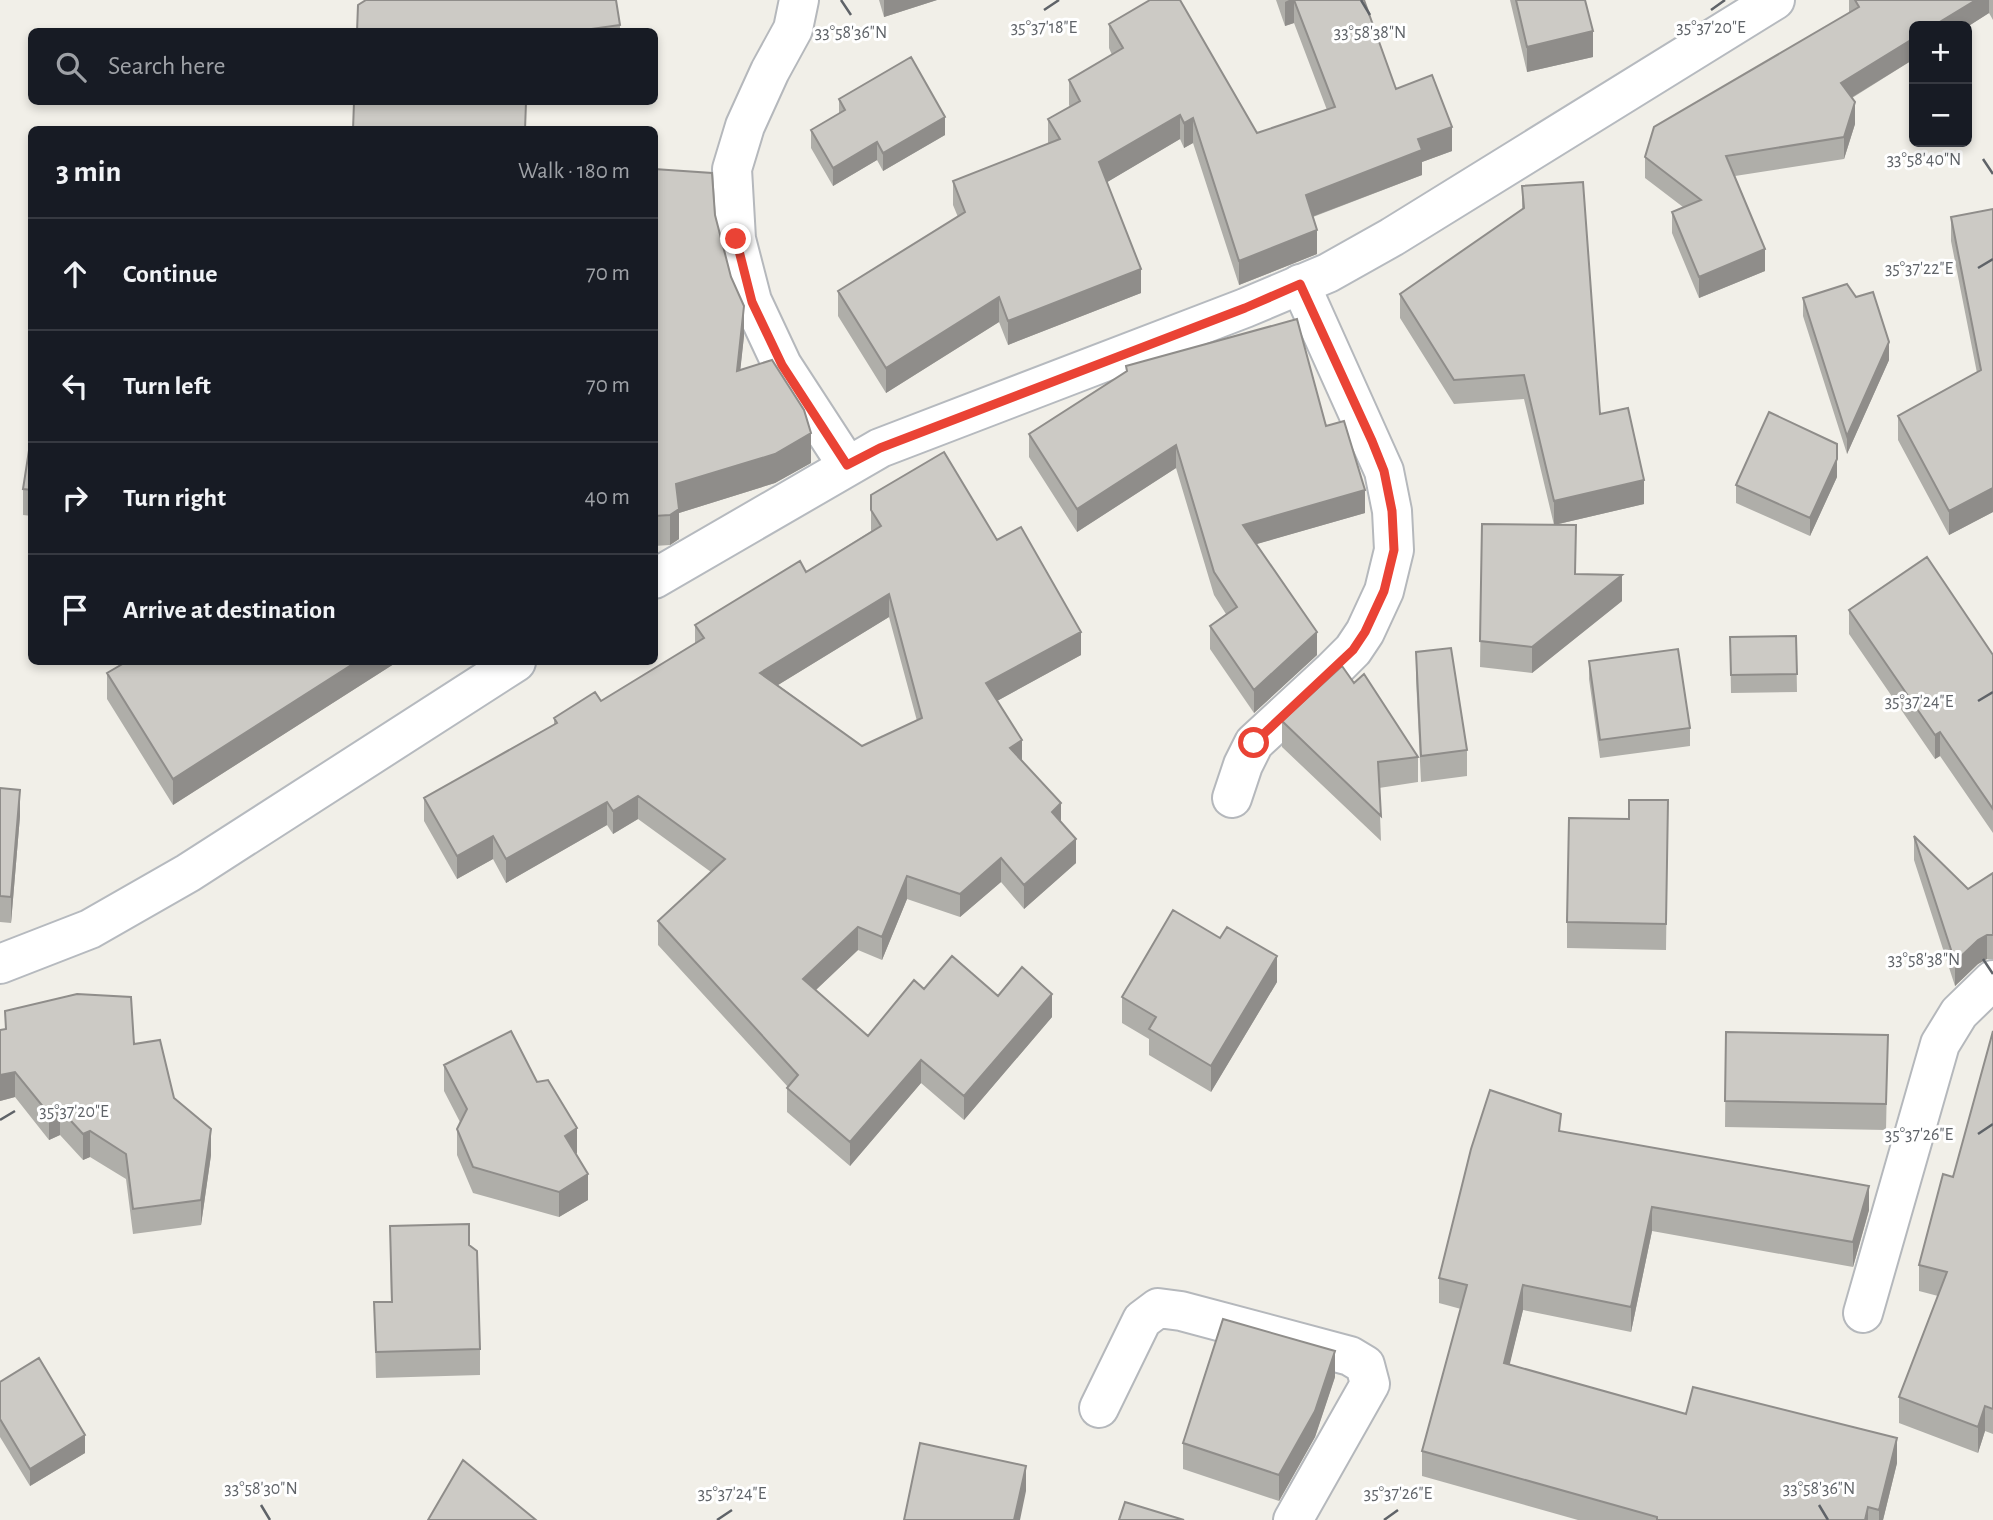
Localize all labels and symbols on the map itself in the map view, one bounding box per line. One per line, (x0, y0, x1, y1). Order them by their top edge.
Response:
text: 35°37'18"E (1011, 19, 1078, 37)
text: 35°37'20"E (1676, 19, 1746, 37)
text: 33°58'36"N (815, 24, 887, 42)
text: 33°58'38"N (1334, 24, 1406, 42)
text: 33°58'40"N (1887, 151, 1961, 169)
route end (720, 223, 751, 254)
text: 35°37'22"E (1885, 260, 1953, 278)
text: 35°37'24"E (1885, 693, 1954, 711)
route start (1238, 727, 1269, 758)
text: 33°58'38"N (1888, 951, 1960, 969)
text: 35°37'20"E (39, 1103, 109, 1121)
text: 35°37'26"E (1885, 1126, 1954, 1144)
text: 33°58'30"N (224, 1480, 298, 1498)
text: 33°58'36"N (1783, 1480, 1855, 1498)
text: 35°37'24"E (698, 1485, 767, 1503)
text: 35°37'26"E (1364, 1485, 1433, 1503)

